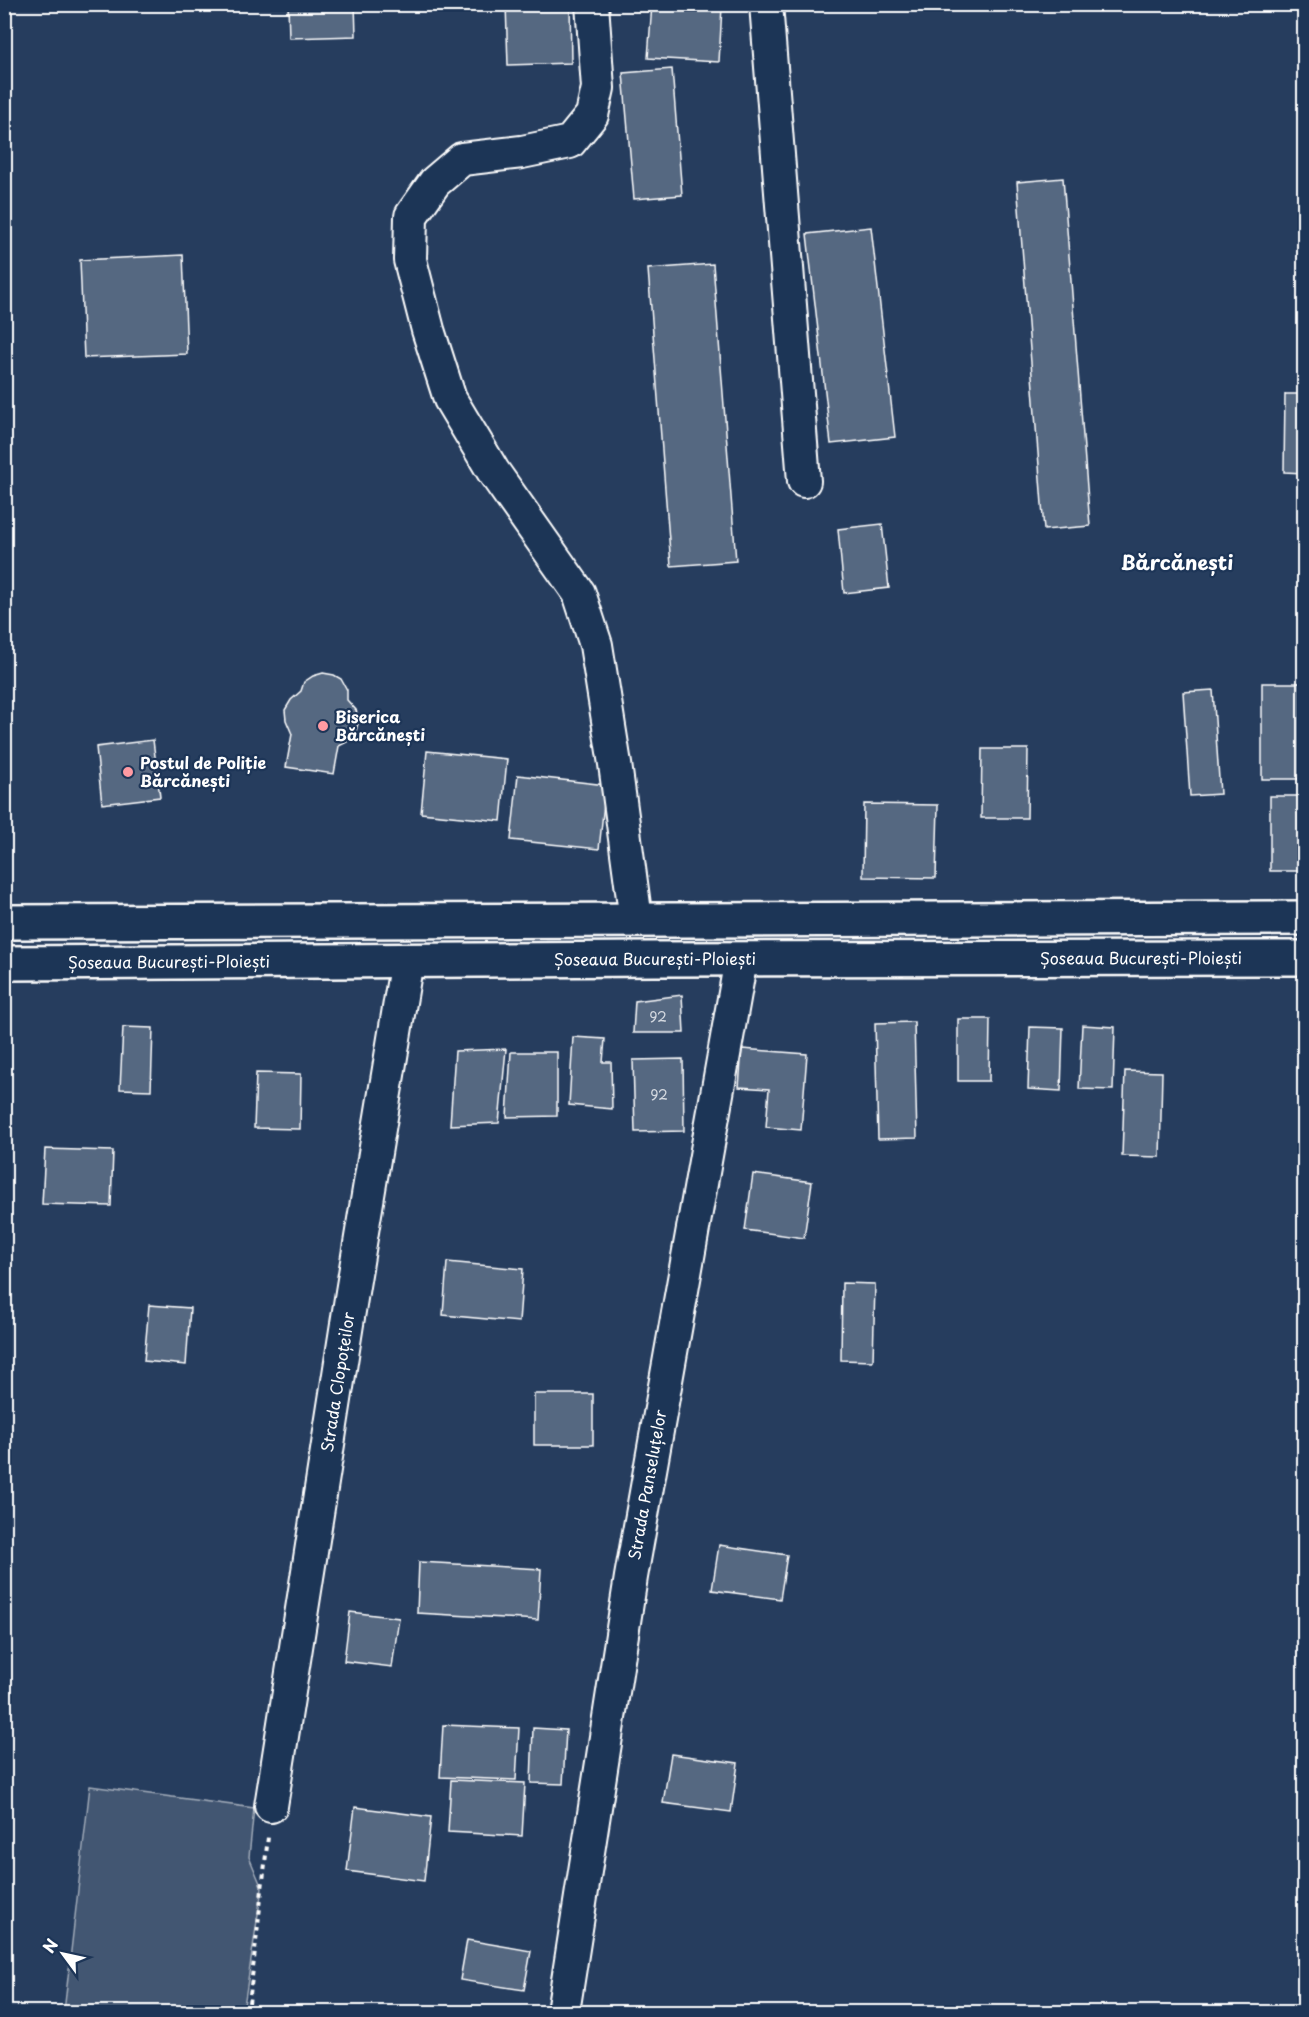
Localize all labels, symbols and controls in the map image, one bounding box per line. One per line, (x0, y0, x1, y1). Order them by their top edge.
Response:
district label: Bărcănești (1121, 547, 1233, 577)
place label: Biserica Bărcănești (335, 704, 425, 746)
marker: Biserica Bărcănești (316, 719, 330, 733)
place label: Postul de Poliție Bărcănești (140, 750, 267, 792)
marker: Postul de Poliție Bărcănești (121, 765, 135, 779)
street label: Șoseaua București-Ploiești (1040, 945, 1242, 969)
street label: Șoseaua București-Ploiești (554, 946, 756, 971)
street label: Șoseaua București-Ploiești (68, 948, 270, 974)
house number: 92 (649, 1006, 667, 1027)
house number: 92 (650, 1084, 668, 1105)
street label: Strada Clopoțeilor (314, 1310, 360, 1454)
street label: Strada Panseluțelor (621, 1407, 672, 1562)
north arrow (33, 1924, 93, 1984)
text: N (36, 1933, 63, 1957)

